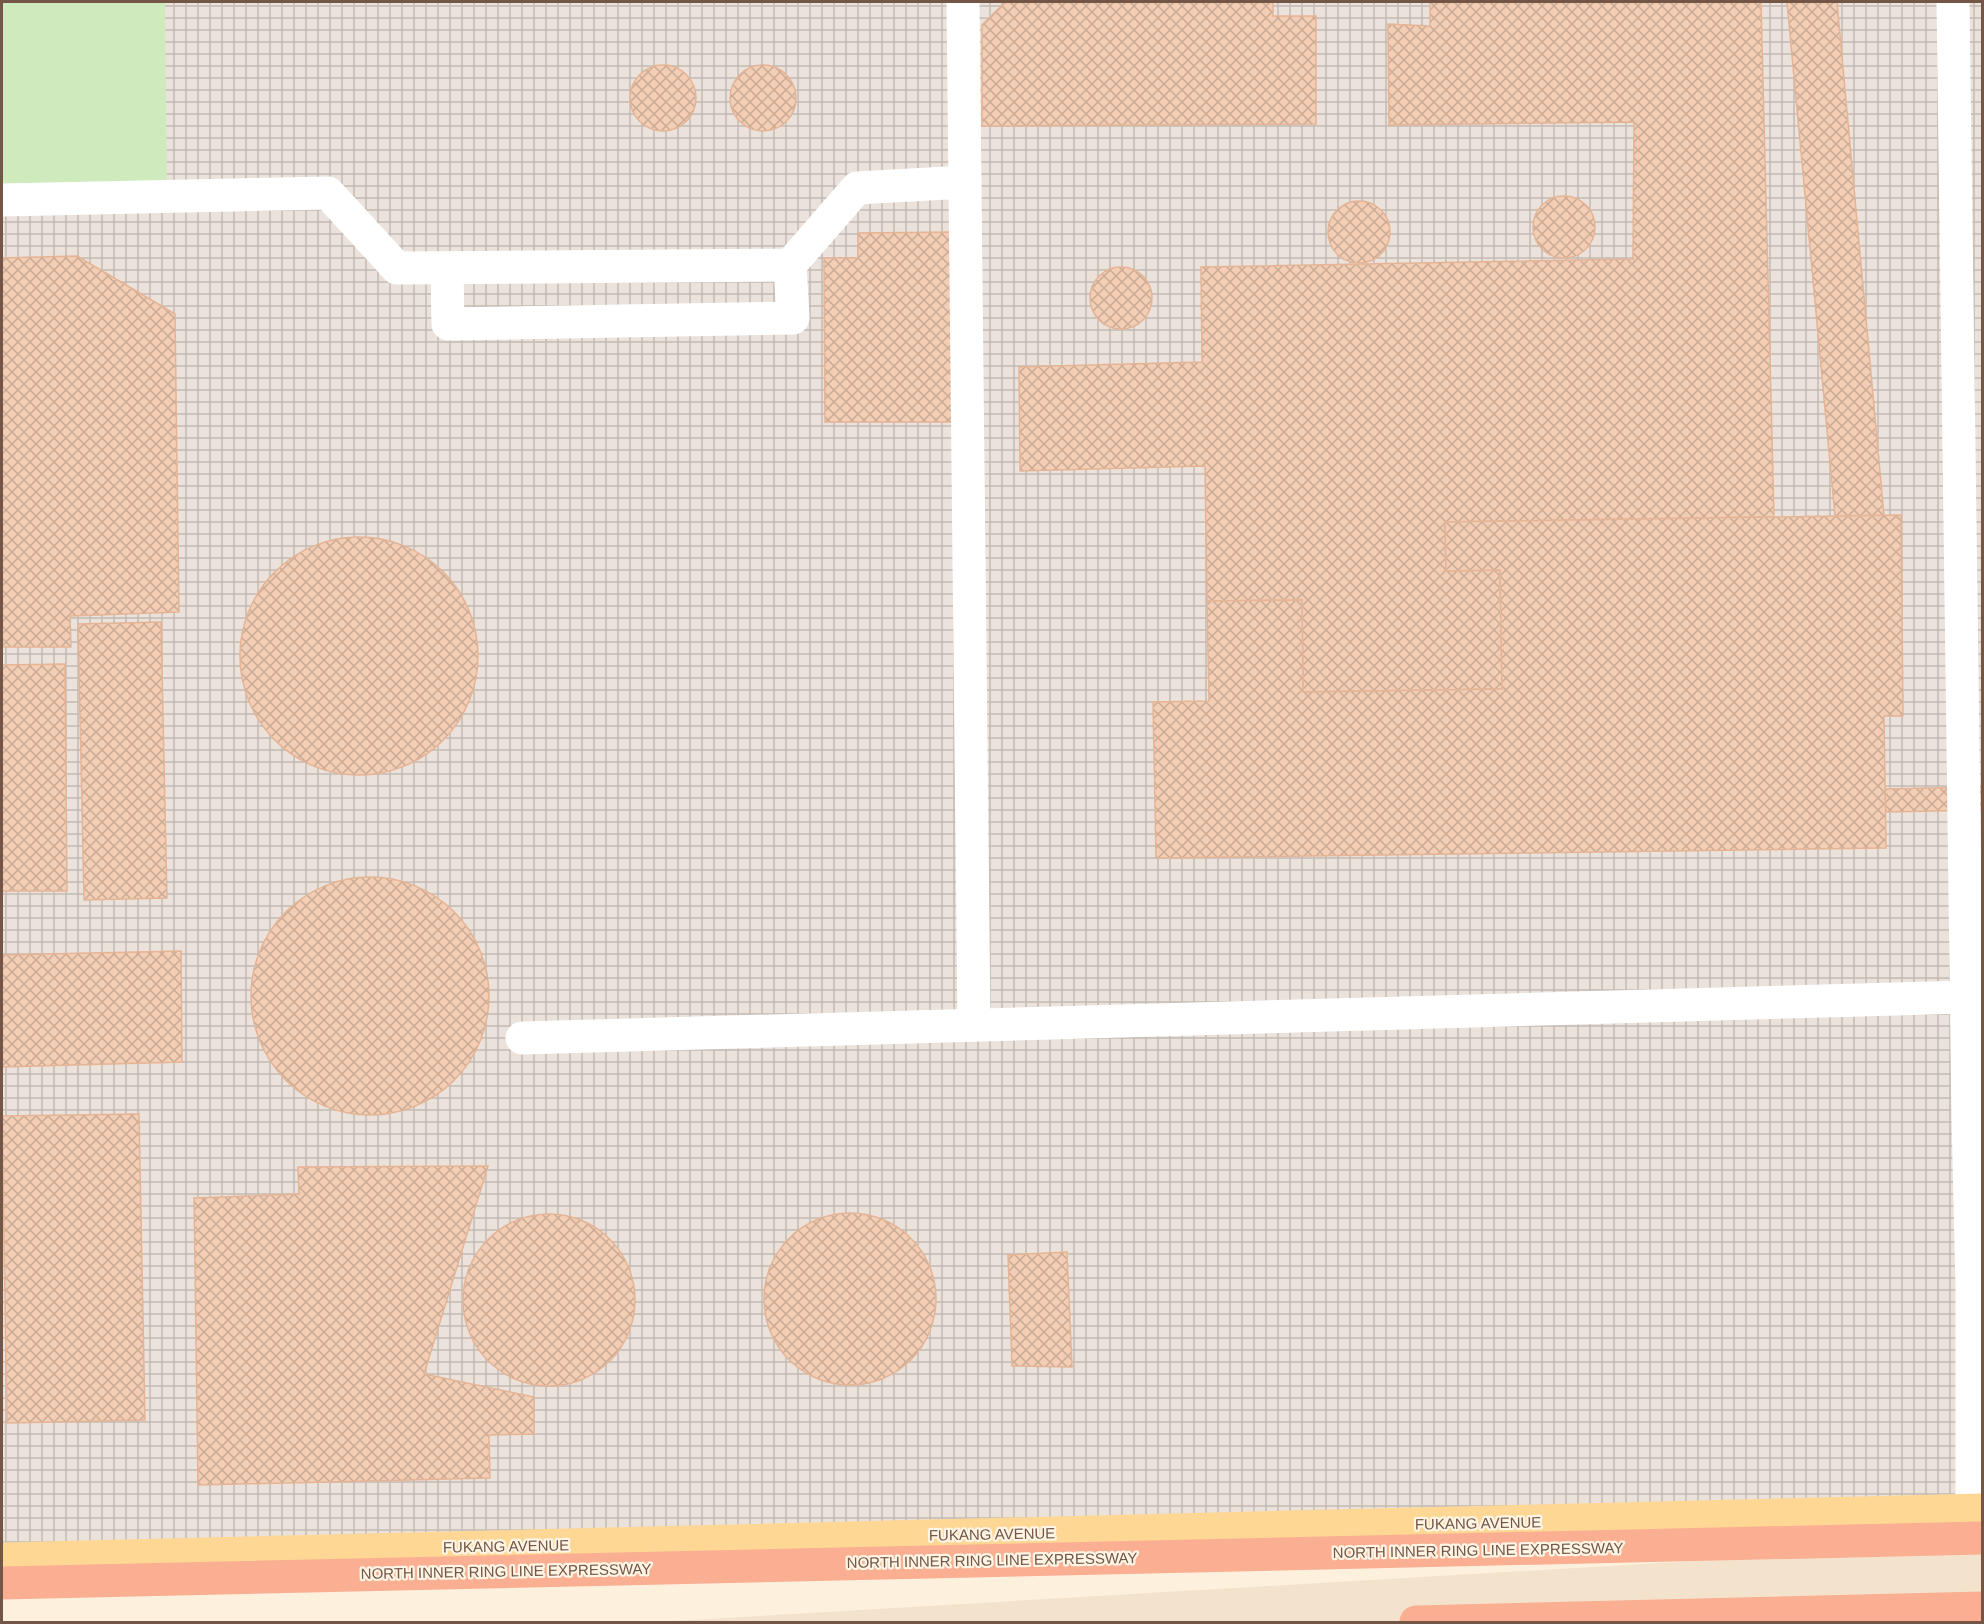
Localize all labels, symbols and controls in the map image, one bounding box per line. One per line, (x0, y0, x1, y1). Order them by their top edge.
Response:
street label: FUKANG AVENUE (1415, 1513, 1541, 1533)
street label: FUKANG AVENUE (929, 1524, 1055, 1544)
street label: FUKANG AVENUE (443, 1536, 569, 1556)
street label: NORTH INNER RING LINE EXPRESSWAY (1333, 1539, 1623, 1561)
street label: NORTH INNER RING LINE EXPRESSWAY (847, 1549, 1137, 1571)
street label: NORTH INNER RING LINE EXPRESSWAY (361, 1560, 651, 1582)

